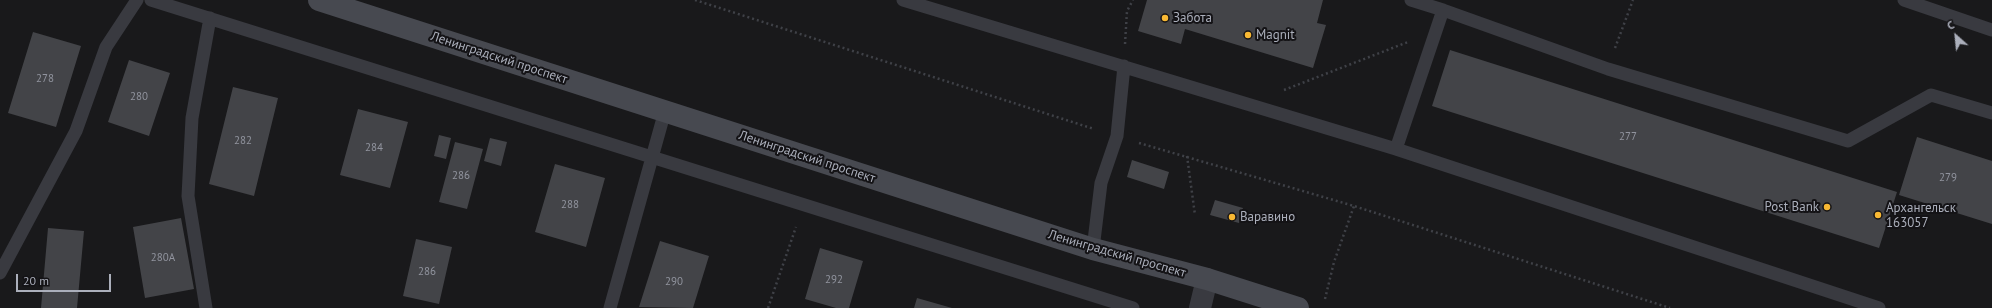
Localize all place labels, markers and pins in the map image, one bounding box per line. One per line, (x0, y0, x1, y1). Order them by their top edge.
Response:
place label: Забота (1173, 10, 1212, 26)
marker: Забота (1160, 13, 1170, 23)
place label: Magnit (1256, 27, 1295, 43)
marker: Magnit (1243, 30, 1253, 40)
place label: Post Bank (1765, 199, 1819, 215)
place label: Архангельск 163057 (1886, 200, 1956, 231)
marker: Post Bank (1822, 202, 1832, 212)
place label: Варавино (1240, 209, 1295, 225)
marker: Архангельск 163057 (1873, 210, 1883, 220)
marker: Варавино (1227, 212, 1237, 222)

